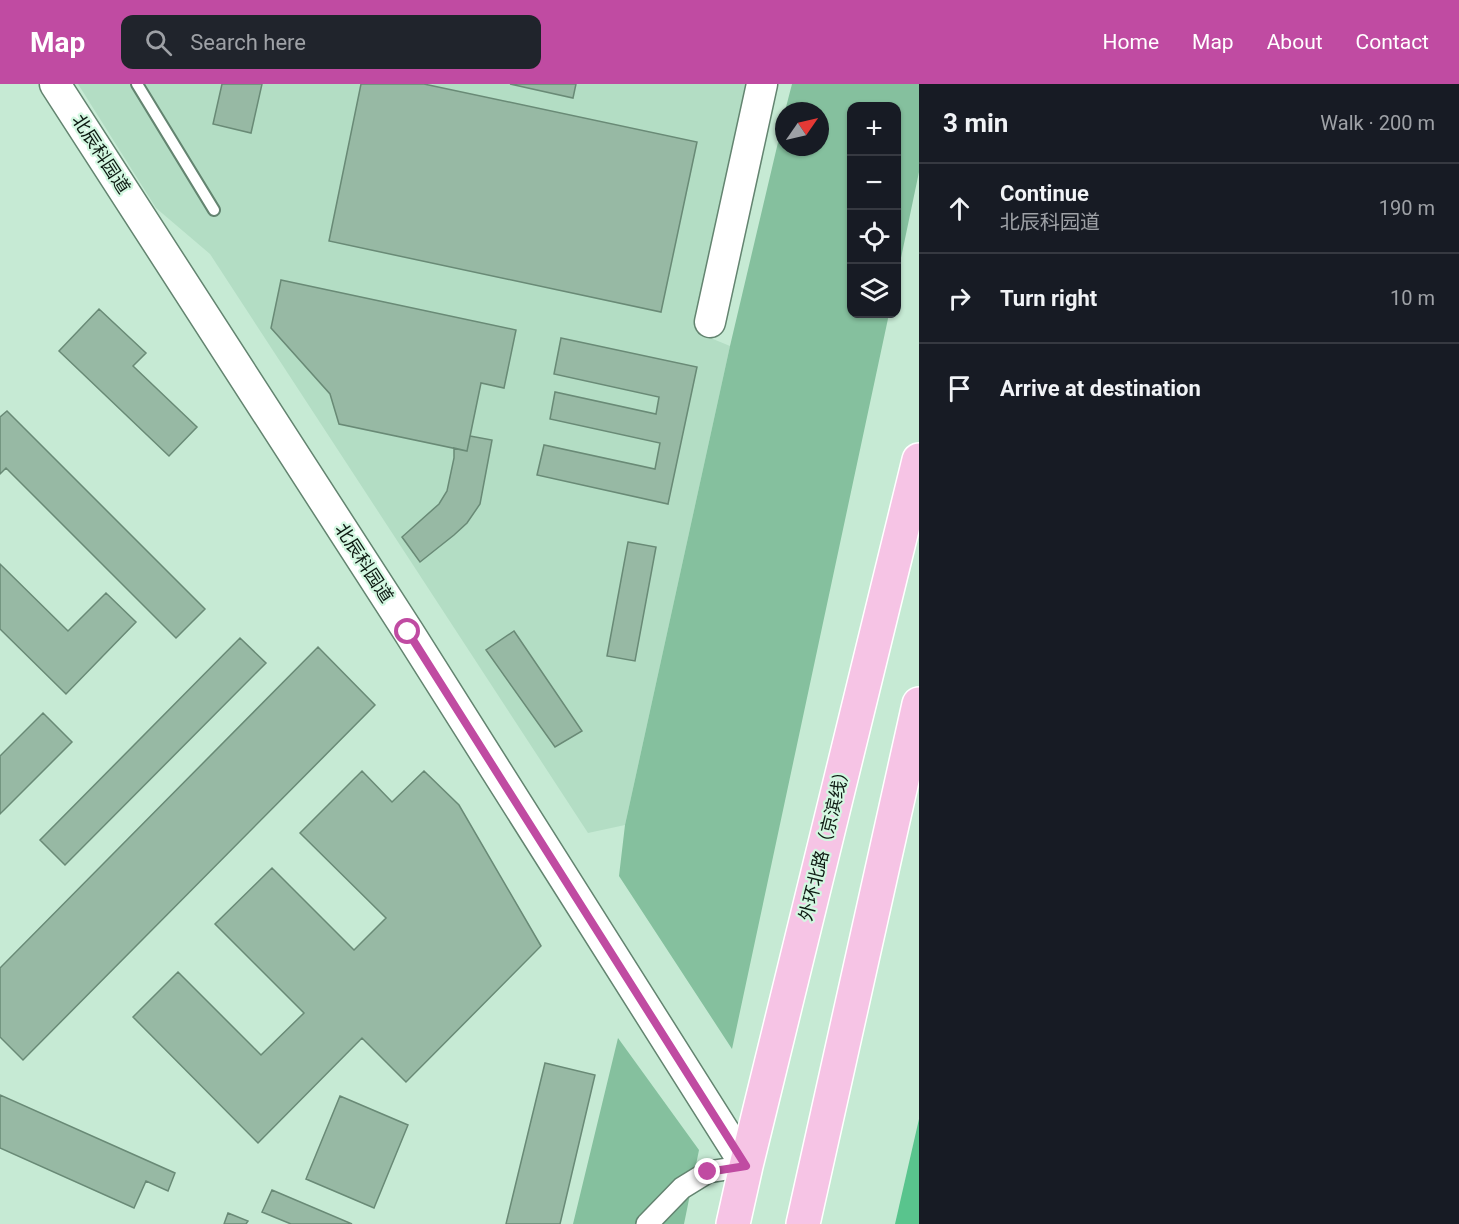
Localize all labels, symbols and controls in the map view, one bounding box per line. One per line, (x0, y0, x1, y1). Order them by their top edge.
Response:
search box (121, 15, 541, 69)
text: Map (30, 26, 85, 59)
icon: search (142, 26, 175, 59)
text: Search here (190, 30, 306, 55)
text: Home (1103, 30, 1159, 54)
text: Map (1192, 30, 1234, 54)
text: About (1267, 30, 1323, 54)
text: Contact (1356, 30, 1429, 54)
north arrow (775, 102, 829, 156)
map controls (847, 102, 901, 318)
button: + (847, 102, 901, 156)
text: 3 min (943, 108, 1008, 138)
street label: 北辰科园道 (68, 110, 135, 197)
text: Walk · 200 m (1320, 111, 1435, 135)
button: − (847, 156, 901, 210)
text: Continue (1000, 181, 1089, 206)
icon: ahead (943, 192, 976, 225)
text: 190 m (1379, 196, 1435, 220)
button: locate (847, 210, 901, 264)
text: 北辰科园道 (1000, 210, 1100, 234)
button: layers (847, 264, 901, 318)
icon: right (943, 282, 976, 315)
text: Turn right (1000, 286, 1097, 311)
text: 10 m (1390, 286, 1435, 310)
icon: arrive (943, 372, 976, 405)
text: Arrive at destination (1000, 376, 1201, 401)
street label: 北辰科园道 (331, 519, 398, 606)
route start (394, 618, 420, 644)
street label: 外环北路（京滨线） (795, 761, 854, 923)
route end (694, 1158, 720, 1184)

